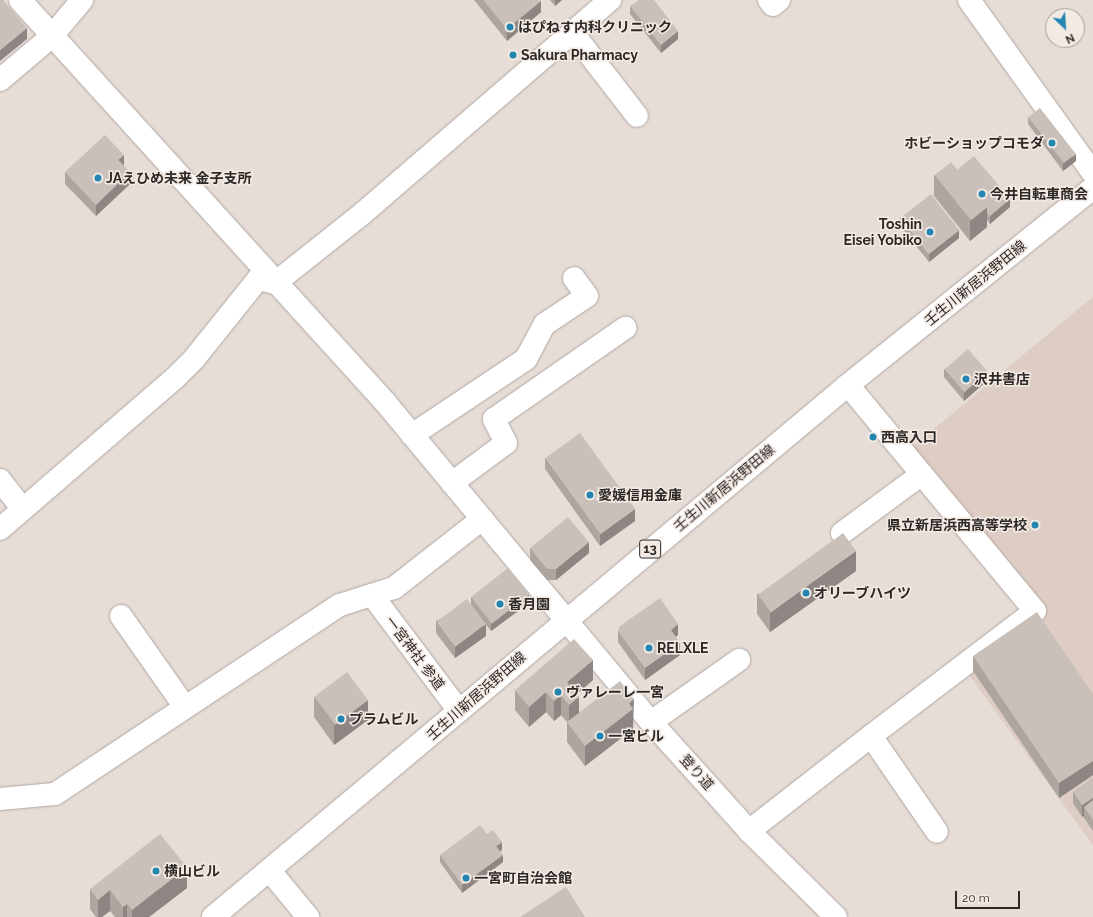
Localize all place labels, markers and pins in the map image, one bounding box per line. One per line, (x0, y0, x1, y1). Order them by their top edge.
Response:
place label: はぴねす内科クリニック (518, 19, 672, 35)
marker: はぴねす内科クリニック (505, 22, 515, 32)
place label: Sakura Pharmacy (521, 47, 638, 63)
marker: Sakura Pharmacy (508, 50, 518, 60)
place label: ホビーショップコモダ (904, 135, 1044, 151)
marker: ホビーショップコモダ (1047, 138, 1057, 148)
place label: JAえひめ未来 金子支所 (106, 170, 251, 186)
marker: JAえひめ未来 金子支所 (93, 173, 103, 183)
place label: 今井自転車商会 (990, 186, 1088, 202)
marker: 今井自転車商会 (977, 189, 987, 199)
place label: Toshin Eisei Yobiko (843, 216, 922, 248)
marker: Toshin Eisei Yobiko (925, 227, 935, 237)
place label: 沢井書店 (974, 371, 1030, 387)
marker: 沢井書店 (961, 374, 971, 384)
place label: 西高入口 (881, 429, 937, 445)
marker: 西高入口 (868, 432, 878, 442)
place label: 愛媛信用金庫 (598, 487, 682, 503)
marker: 愛媛信用金庫 (585, 490, 595, 500)
place label: 県立新居浜西高等学校 (887, 517, 1027, 533)
marker: 県立新居浜西高等学校 (1030, 520, 1040, 530)
place label: オリーブハイツ (814, 585, 912, 601)
marker: オリーブハイツ (801, 588, 811, 598)
place label: 香月園 (508, 596, 550, 612)
marker: 香月園 (495, 599, 505, 609)
place label: RELXLE (657, 640, 709, 656)
marker: RELXLE (644, 643, 654, 653)
place label: ヴァレーレ一宮 (566, 684, 664, 700)
marker: ヴァレーレ一宮 (553, 687, 563, 697)
place label: プラムビル (349, 711, 419, 727)
marker: プラムビル (336, 714, 346, 724)
place label: 一宮ビル (608, 728, 664, 744)
marker: 一宮ビル (595, 731, 605, 741)
place label: 横山ビル (164, 863, 220, 879)
marker: 横山ビル (151, 866, 161, 876)
place label: 一宮町自治会館 (474, 870, 572, 886)
marker: 一宮町自治会館 (461, 873, 471, 883)

